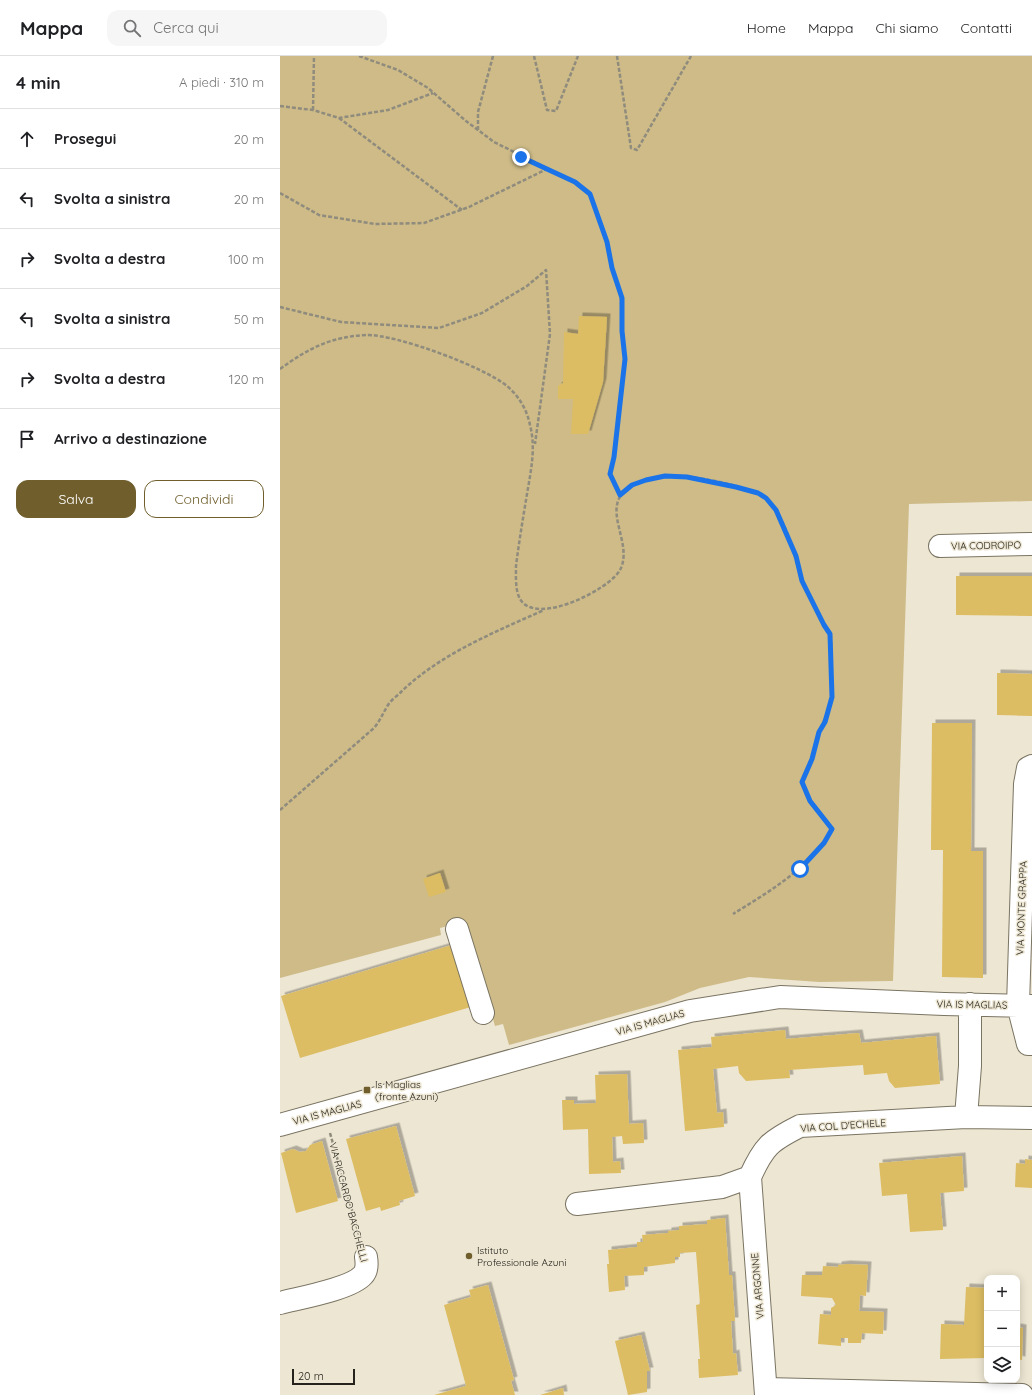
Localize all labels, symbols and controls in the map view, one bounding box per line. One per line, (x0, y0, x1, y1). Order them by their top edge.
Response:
search box (107, 10, 387, 46)
text: Mappa (20, 16, 83, 40)
icon: search (121, 17, 143, 39)
text: Cerca qui (153, 18, 219, 37)
text: Home (747, 19, 786, 37)
text: Mappa (808, 19, 853, 37)
text: Chi siamo (875, 19, 939, 37)
text: Contatti (961, 19, 1012, 37)
text: 4 min (16, 72, 61, 93)
text: A piedi · 310 m (179, 74, 264, 90)
icon: ahead (16, 128, 38, 150)
text: Prosegui (54, 129, 116, 148)
text: 20 m (234, 131, 264, 147)
route end (512, 148, 530, 166)
icon: left (16, 188, 38, 210)
text: Svolta a sinistra (54, 189, 170, 208)
text: 20 m (234, 191, 264, 207)
icon: right (16, 248, 38, 270)
text: Svolta a destra (54, 249, 165, 268)
text: 100 m (228, 251, 264, 267)
icon: left (16, 308, 38, 330)
text: Svolta a sinistra (54, 309, 170, 328)
text: 50 m (234, 311, 264, 327)
icon: right (16, 368, 38, 390)
text: Svolta a destra (54, 369, 165, 388)
text: 120 m (229, 371, 264, 387)
icon: arrive (16, 428, 38, 450)
text: Arrivo a destinazione (54, 429, 207, 448)
button: Salva (16, 480, 136, 518)
button: Condividi (144, 480, 264, 518)
street label: VIA CODROIPO (951, 538, 1022, 553)
route start (791, 860, 809, 878)
street label: VIA MONTE GRAPPA (1013, 860, 1030, 955)
street label: VIA IS MAGLIAS (937, 997, 1008, 1012)
street label: VIA IS MAGLIAS (614, 1006, 686, 1038)
place label: Is Maglias (fronte Azuni) (375, 1078, 438, 1103)
marker: Is Maglias (fronte Azuni) (362, 1085, 372, 1095)
street label: VIA IS MAGLIAS (291, 1097, 363, 1128)
street label: VIA COL D'ECHELE (800, 1116, 887, 1135)
street label: VIA RICCARDO BACCHELLI (326, 1141, 371, 1263)
place label: Istituto Professionale Azuni (477, 1244, 566, 1269)
marker: Istituto Professionale Azuni (464, 1251, 474, 1261)
street label: VIA ARGONNE (748, 1252, 767, 1320)
map controls (984, 1275, 1020, 1383)
button: + (984, 1275, 1020, 1311)
button: − (984, 1311, 1020, 1347)
button: layers (984, 1347, 1020, 1383)
scale bar (292, 1367, 355, 1386)
text: 20 m (298, 1369, 324, 1383)

